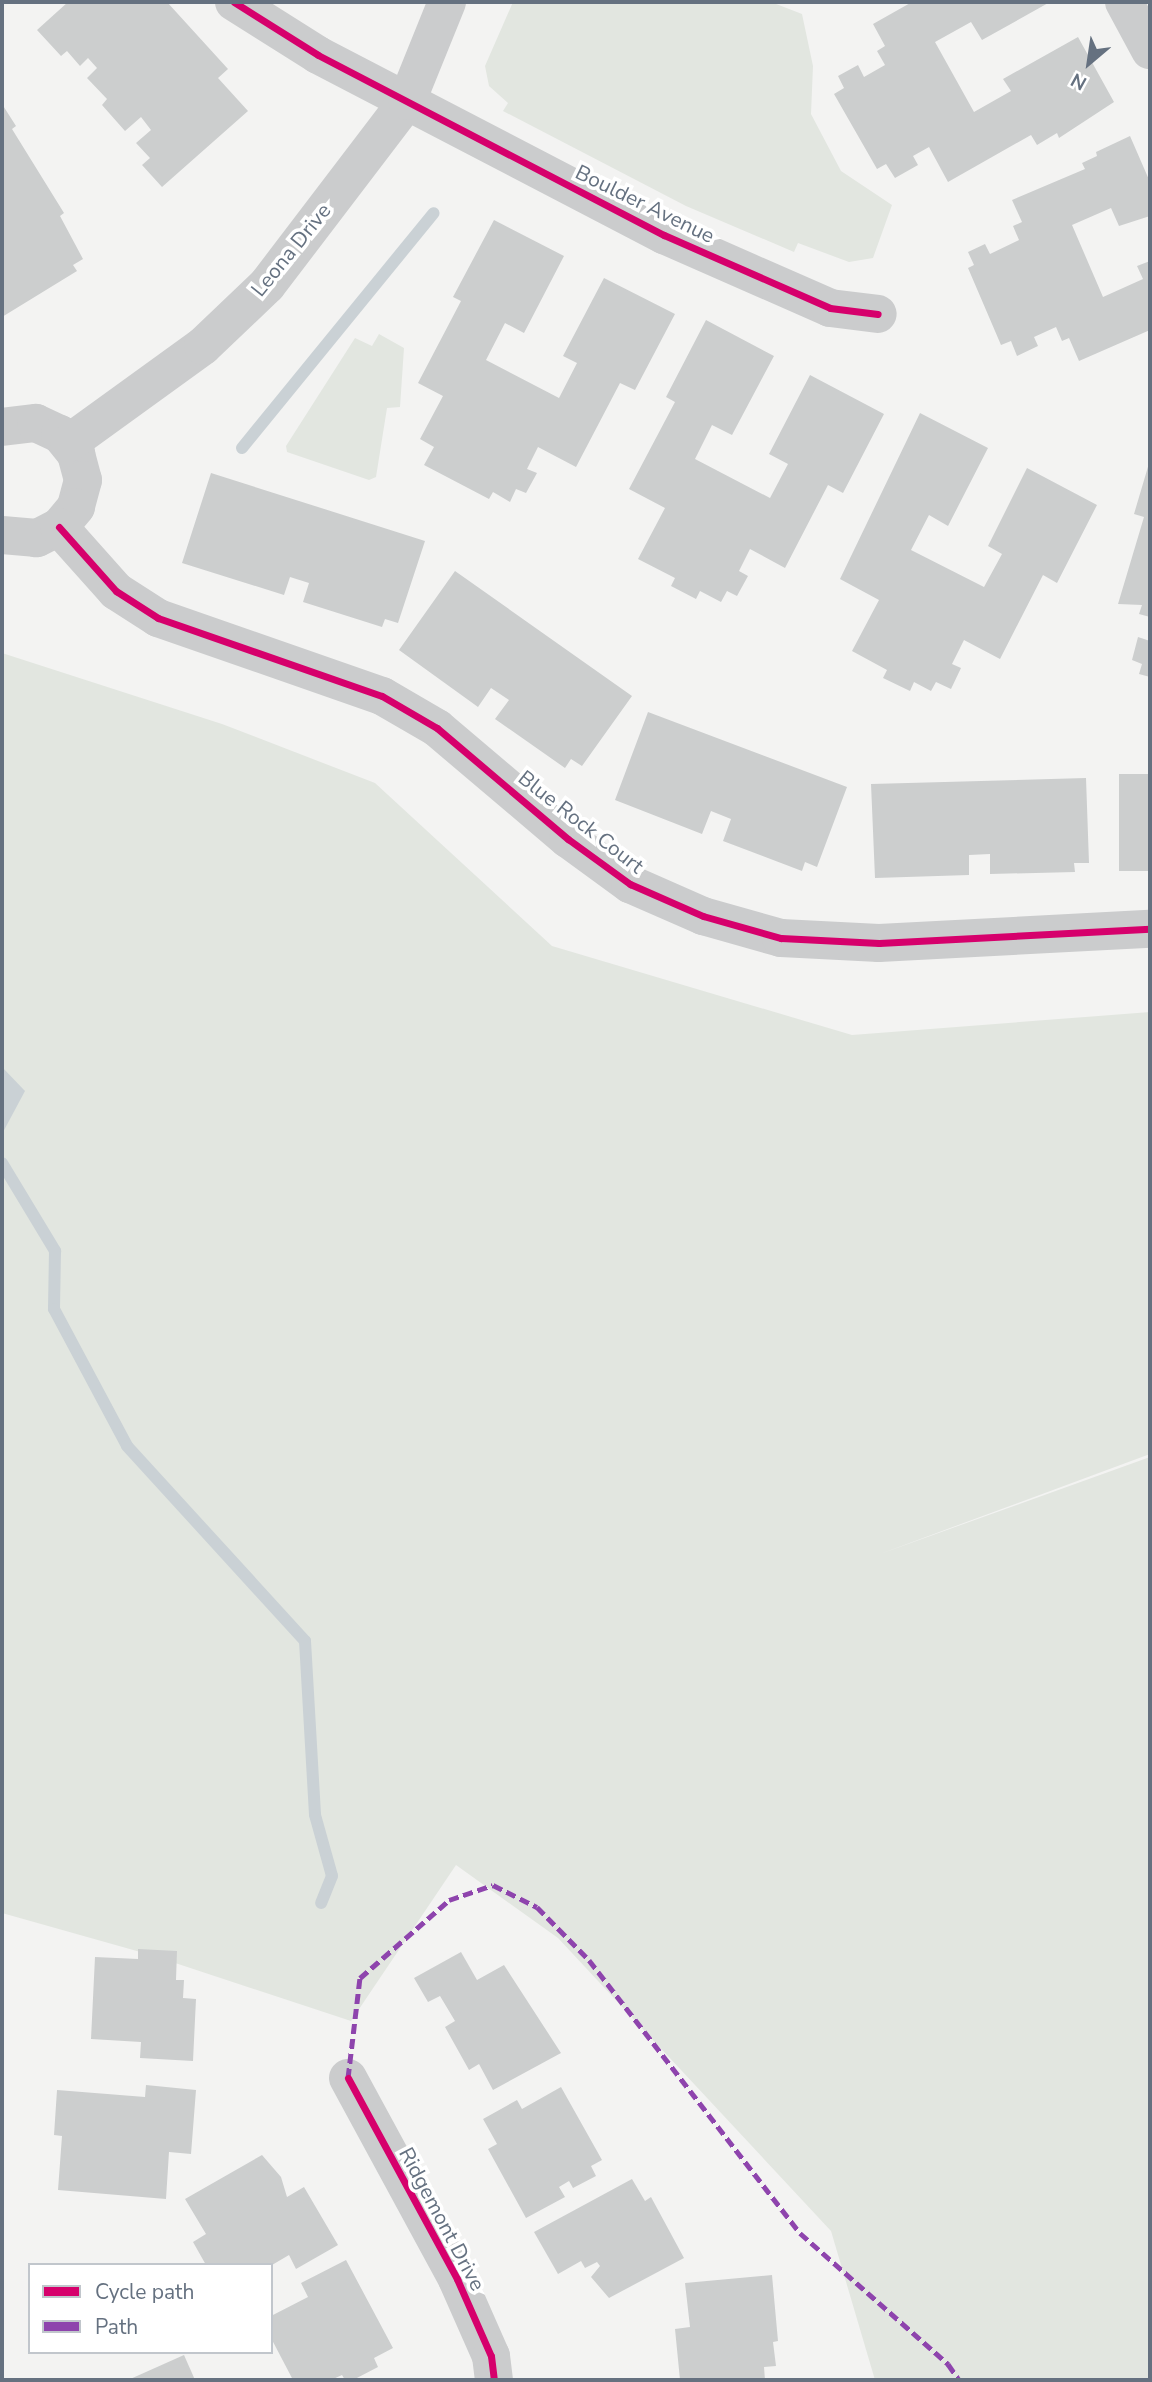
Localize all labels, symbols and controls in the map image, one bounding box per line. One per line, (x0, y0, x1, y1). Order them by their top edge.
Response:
north arrow (1054, 28, 1124, 98)
text: N (1066, 67, 1091, 96)
street label: Boulder Avenue (571, 159, 719, 249)
street label: Leona Drive (246, 198, 336, 302)
street label: Blue Rock Court (513, 765, 649, 879)
street label: Ridgemont Drive (394, 2143, 490, 2295)
legend (28, 2263, 273, 2354)
text: Cycle path (95, 2278, 194, 2306)
text: Path (95, 2313, 138, 2341)

